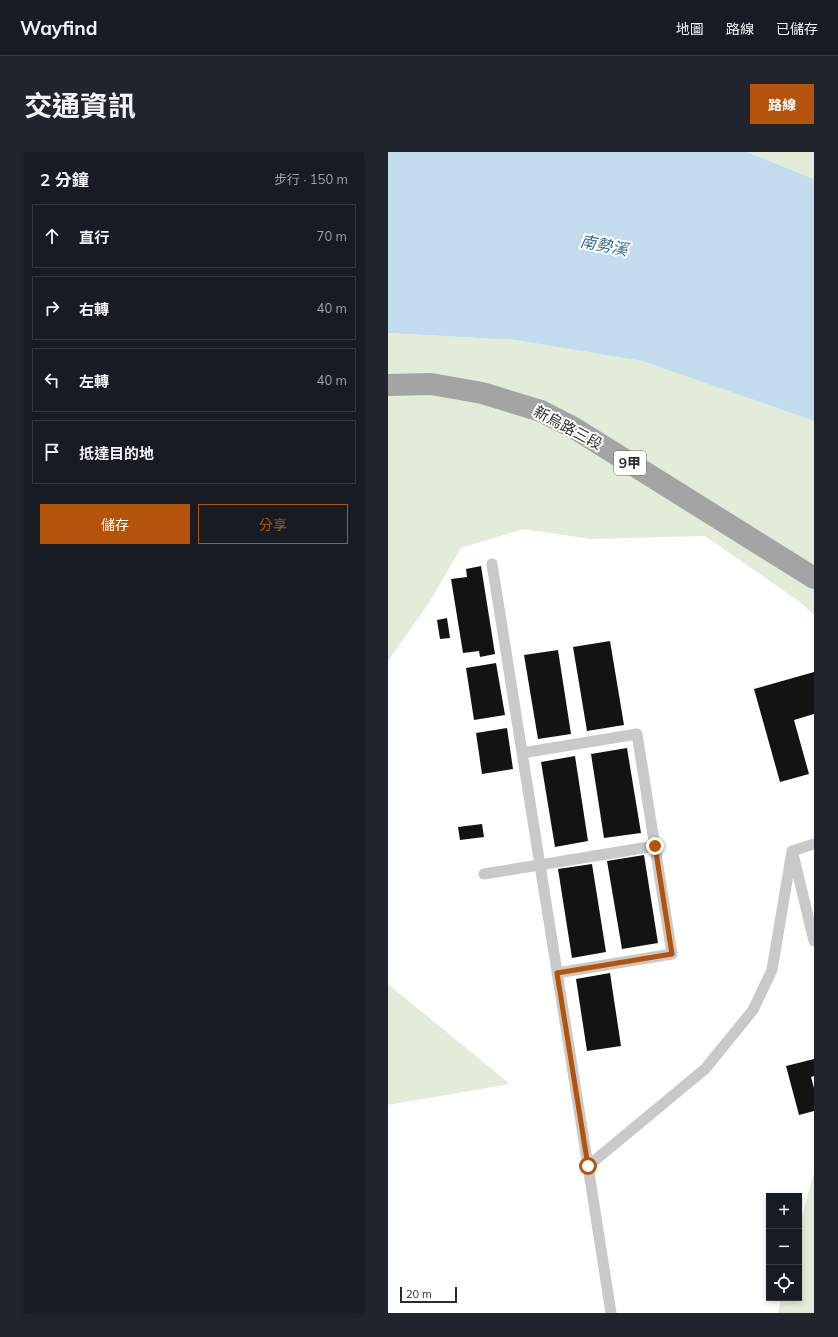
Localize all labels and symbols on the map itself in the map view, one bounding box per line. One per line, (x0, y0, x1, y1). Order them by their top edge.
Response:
water label: 南勢溪 (579, 231, 631, 260)
street label: 新烏路三段 (531, 402, 606, 454)
road number: 9甲 (614, 451, 646, 475)
route end (646, 837, 664, 855)
route start (579, 1157, 597, 1175)
scale bar (400, 1285, 457, 1304)

